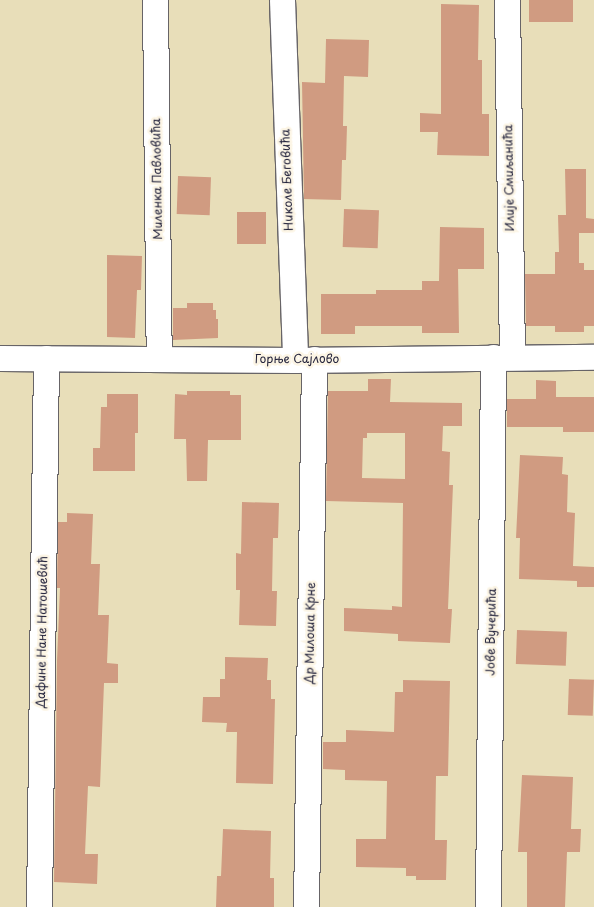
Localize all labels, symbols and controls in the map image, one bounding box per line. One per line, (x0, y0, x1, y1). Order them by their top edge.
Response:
street label: Миленка Павловића (149, 118, 165, 240)
street label: Илије Смиљанића (501, 124, 517, 232)
street label: Николе Беговића (278, 129, 296, 231)
street label: Горње Сајлово (254, 352, 340, 366)
street label: Дафине Нане Натошевић (33, 555, 51, 709)
street label: Др Милоша Крне (302, 581, 318, 685)
street label: Јове Вучерића (483, 588, 499, 676)

